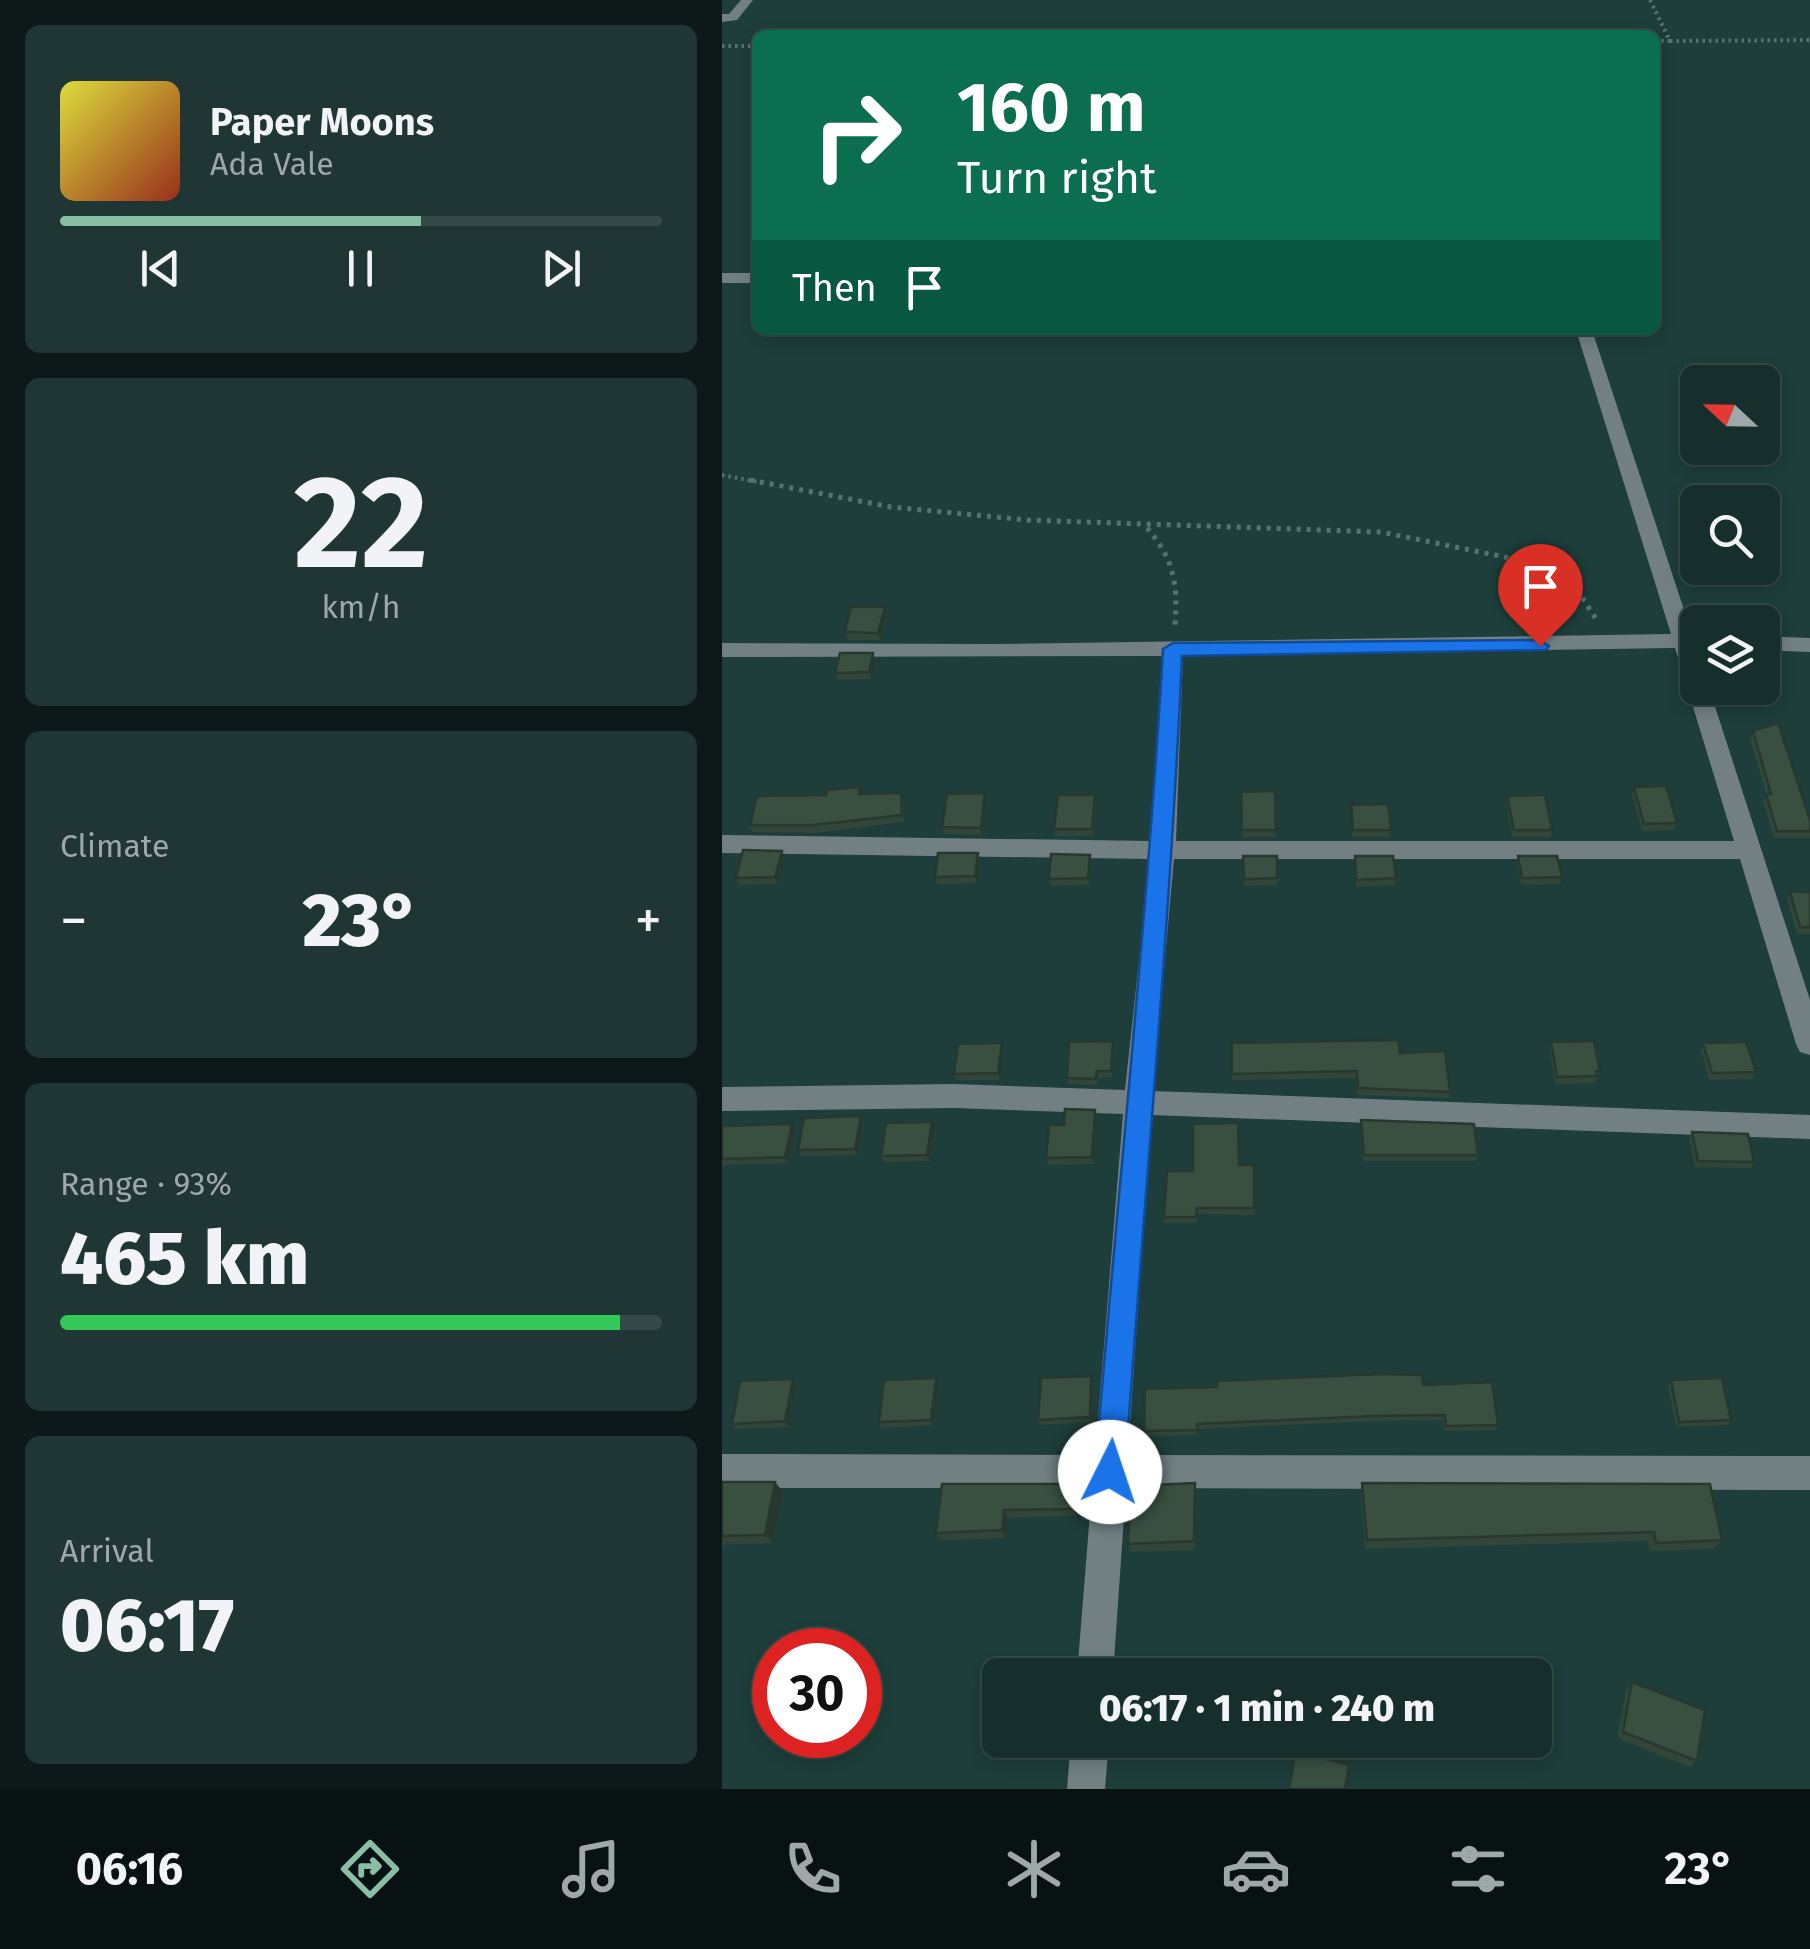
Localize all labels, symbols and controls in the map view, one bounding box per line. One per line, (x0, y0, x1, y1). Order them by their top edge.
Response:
text: 160 m (957, 66, 1146, 150)
icon: right (792, 70, 922, 200)
text: Paper Moons (210, 99, 434, 145)
text: Ada Vale (210, 145, 334, 183)
text: Turn right (957, 151, 1156, 205)
icon: previous (133, 241, 188, 296)
icon: pause (333, 241, 388, 296)
icon: next (534, 241, 589, 296)
icon: arrive (897, 260, 952, 315)
text: Then (792, 265, 877, 311)
north arrow (1680, 365, 1780, 465)
map controls (1680, 365, 1780, 705)
text: 22 (294, 445, 428, 601)
button: search (1680, 485, 1780, 585)
pin (1498, 544, 1583, 647)
icon: arrive (1513, 559, 1568, 614)
text: km/h (321, 588, 401, 626)
button: layers (1680, 605, 1780, 705)
text: Climate (60, 827, 169, 865)
text: 23° (302, 876, 420, 966)
text: − (60, 888, 88, 954)
text: + (635, 888, 662, 954)
text: Range · 93% (60, 1165, 232, 1203)
text: 465 km (60, 1214, 309, 1304)
position arrow (1058, 1420, 1162, 1524)
text: Arrival (60, 1532, 154, 1570)
text: 06:17 (60, 1581, 234, 1671)
speed limit sign: 30 (752, 1628, 882, 1758)
text: 06:17 · 1 min · 240 m (1099, 1685, 1435, 1731)
icon: directions (335, 1834, 405, 1904)
icon: music (556, 1834, 626, 1904)
icon: phone (778, 1834, 848, 1904)
icon: climate (999, 1834, 1069, 1904)
icon: car (1221, 1834, 1291, 1904)
icon: filters (1443, 1834, 1513, 1904)
text: 06:16 (76, 1842, 183, 1896)
text: 23° (1664, 1842, 1734, 1896)

